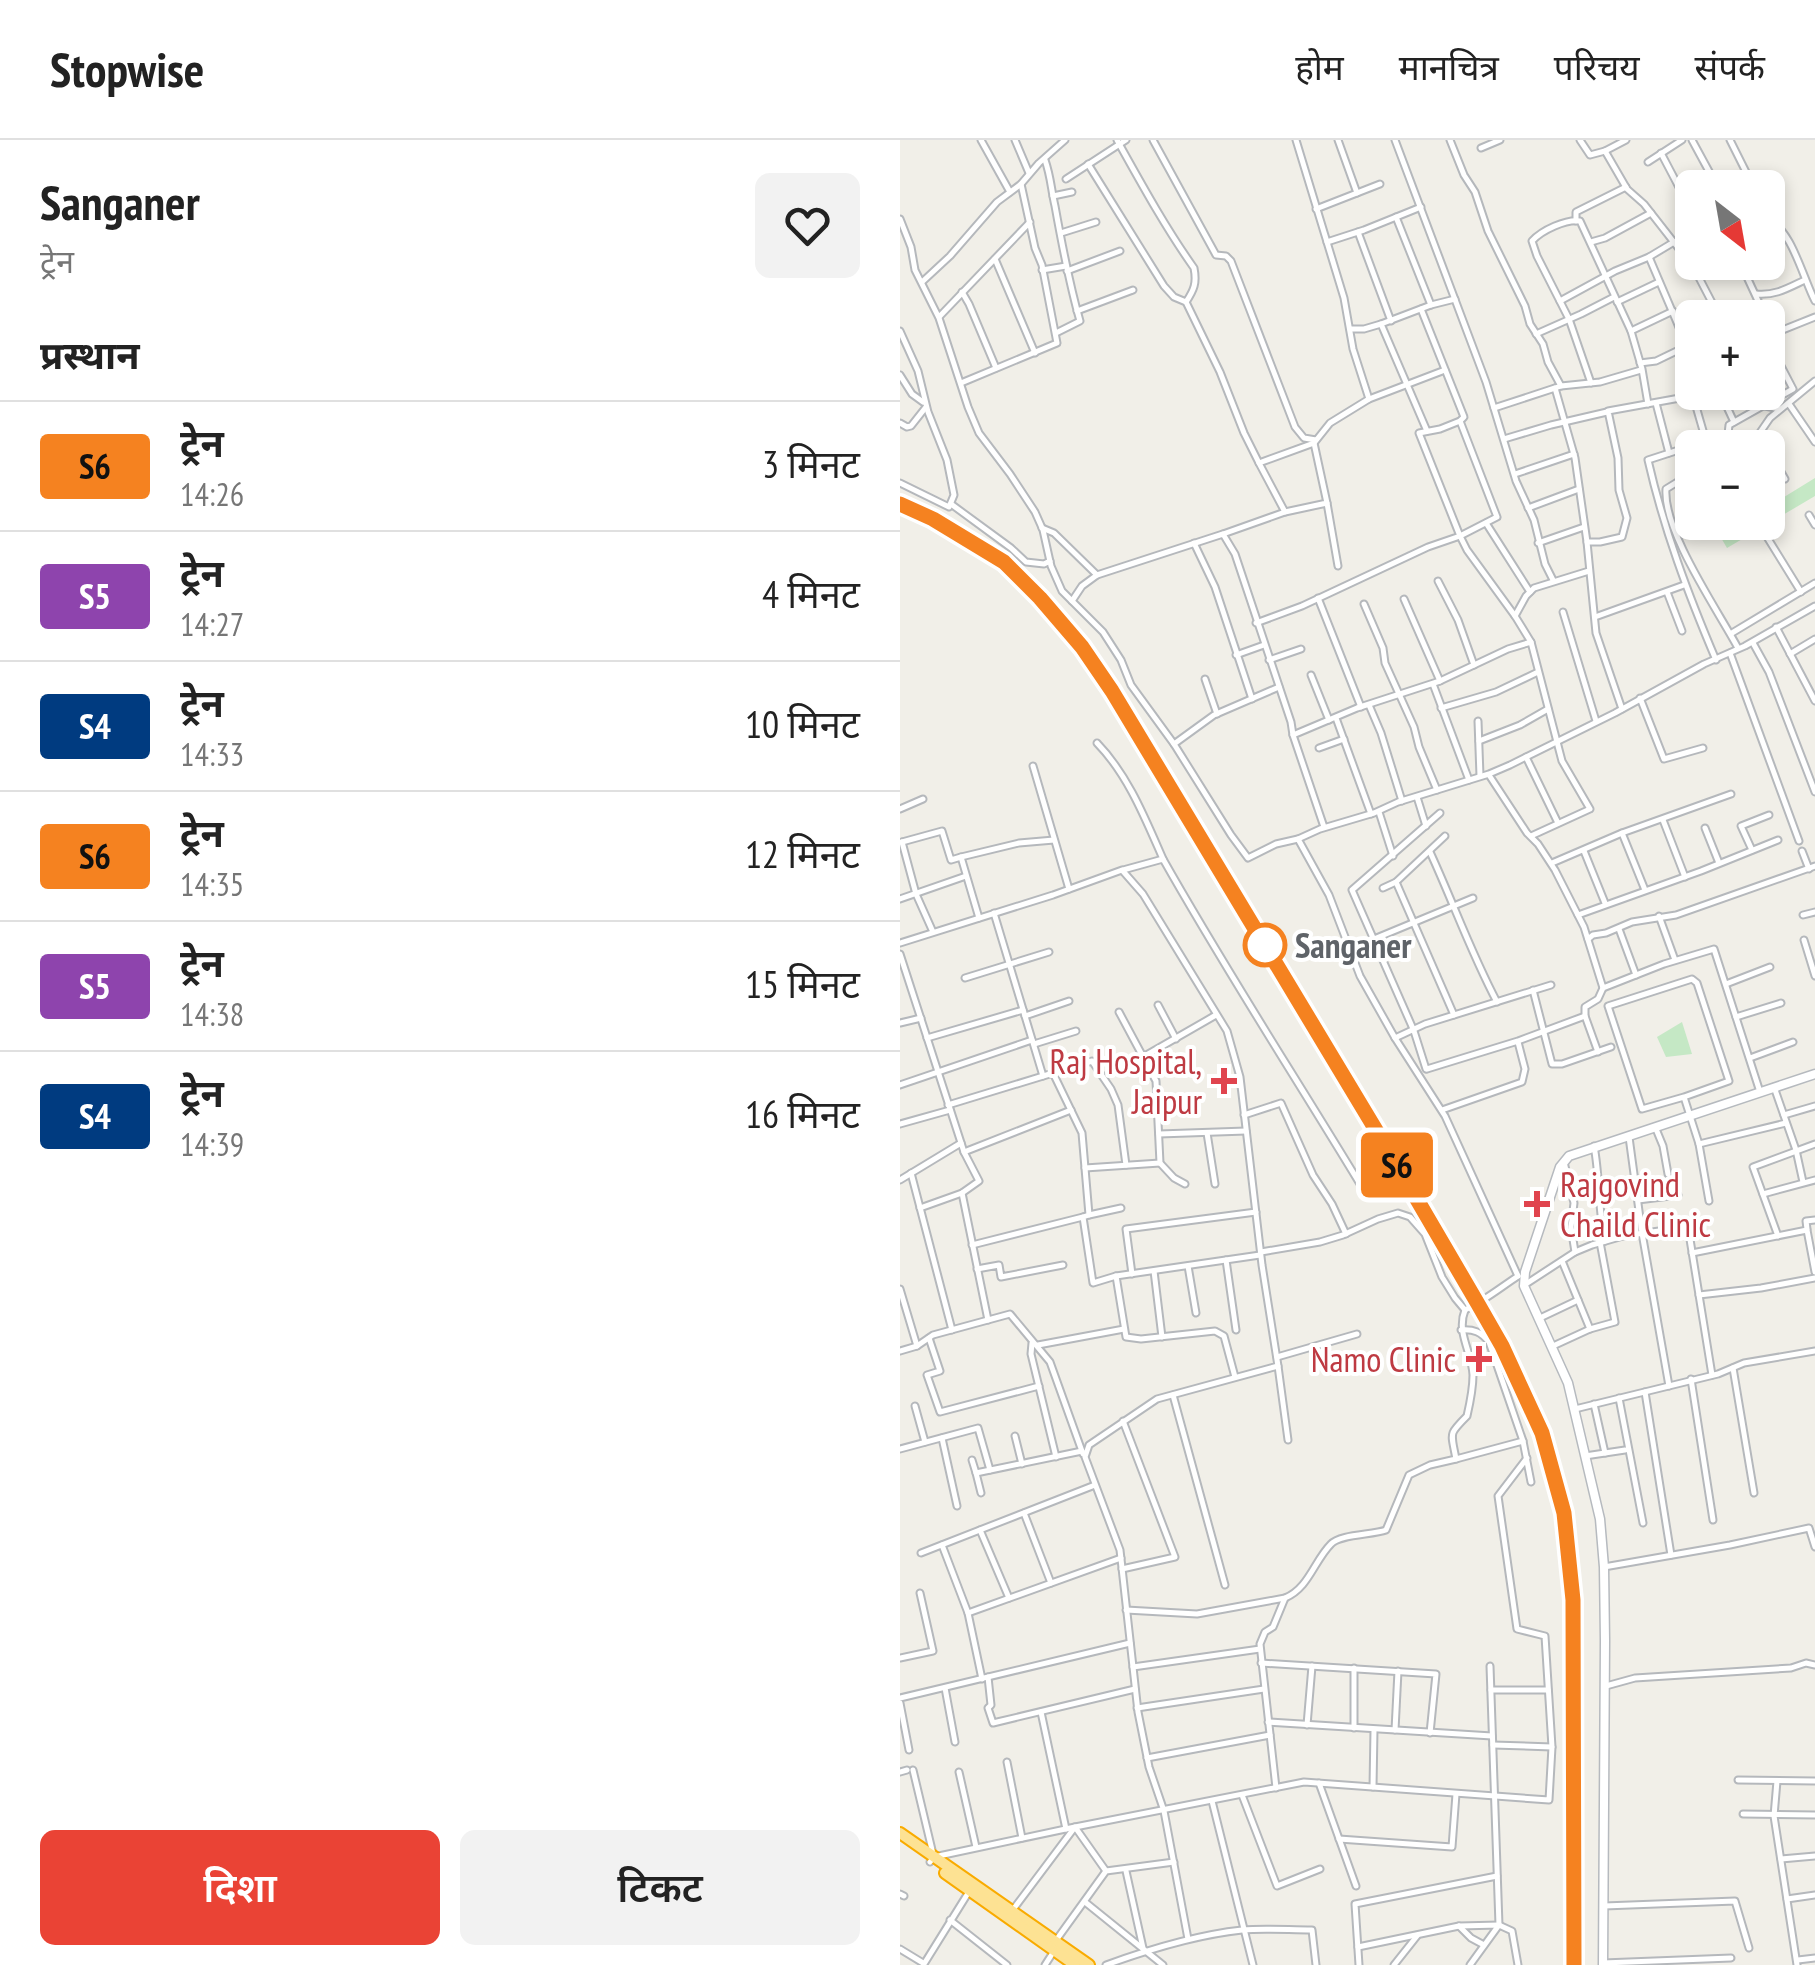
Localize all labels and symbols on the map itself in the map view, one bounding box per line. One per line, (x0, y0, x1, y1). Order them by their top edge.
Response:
north arrow (1675, 170, 1785, 280)
place label: Sanganer (1295, 922, 1412, 968)
marker: Sanganer (1244, 924, 1286, 966)
place label: Raj Hospital, Jaipur (1049, 1038, 1202, 1124)
marker: Raj Hospital, Jaipur (1211, 1068, 1237, 1094)
line badge: S6 (1352, 1132, 1442, 1198)
place label: Rajgovind Chaild Clinic (1560, 1161, 1711, 1247)
marker: Rajgovind Chaild Clinic (1524, 1191, 1550, 1217)
place label: Namo Clinic (1311, 1336, 1456, 1382)
marker: Namo Clinic (1466, 1346, 1492, 1372)

